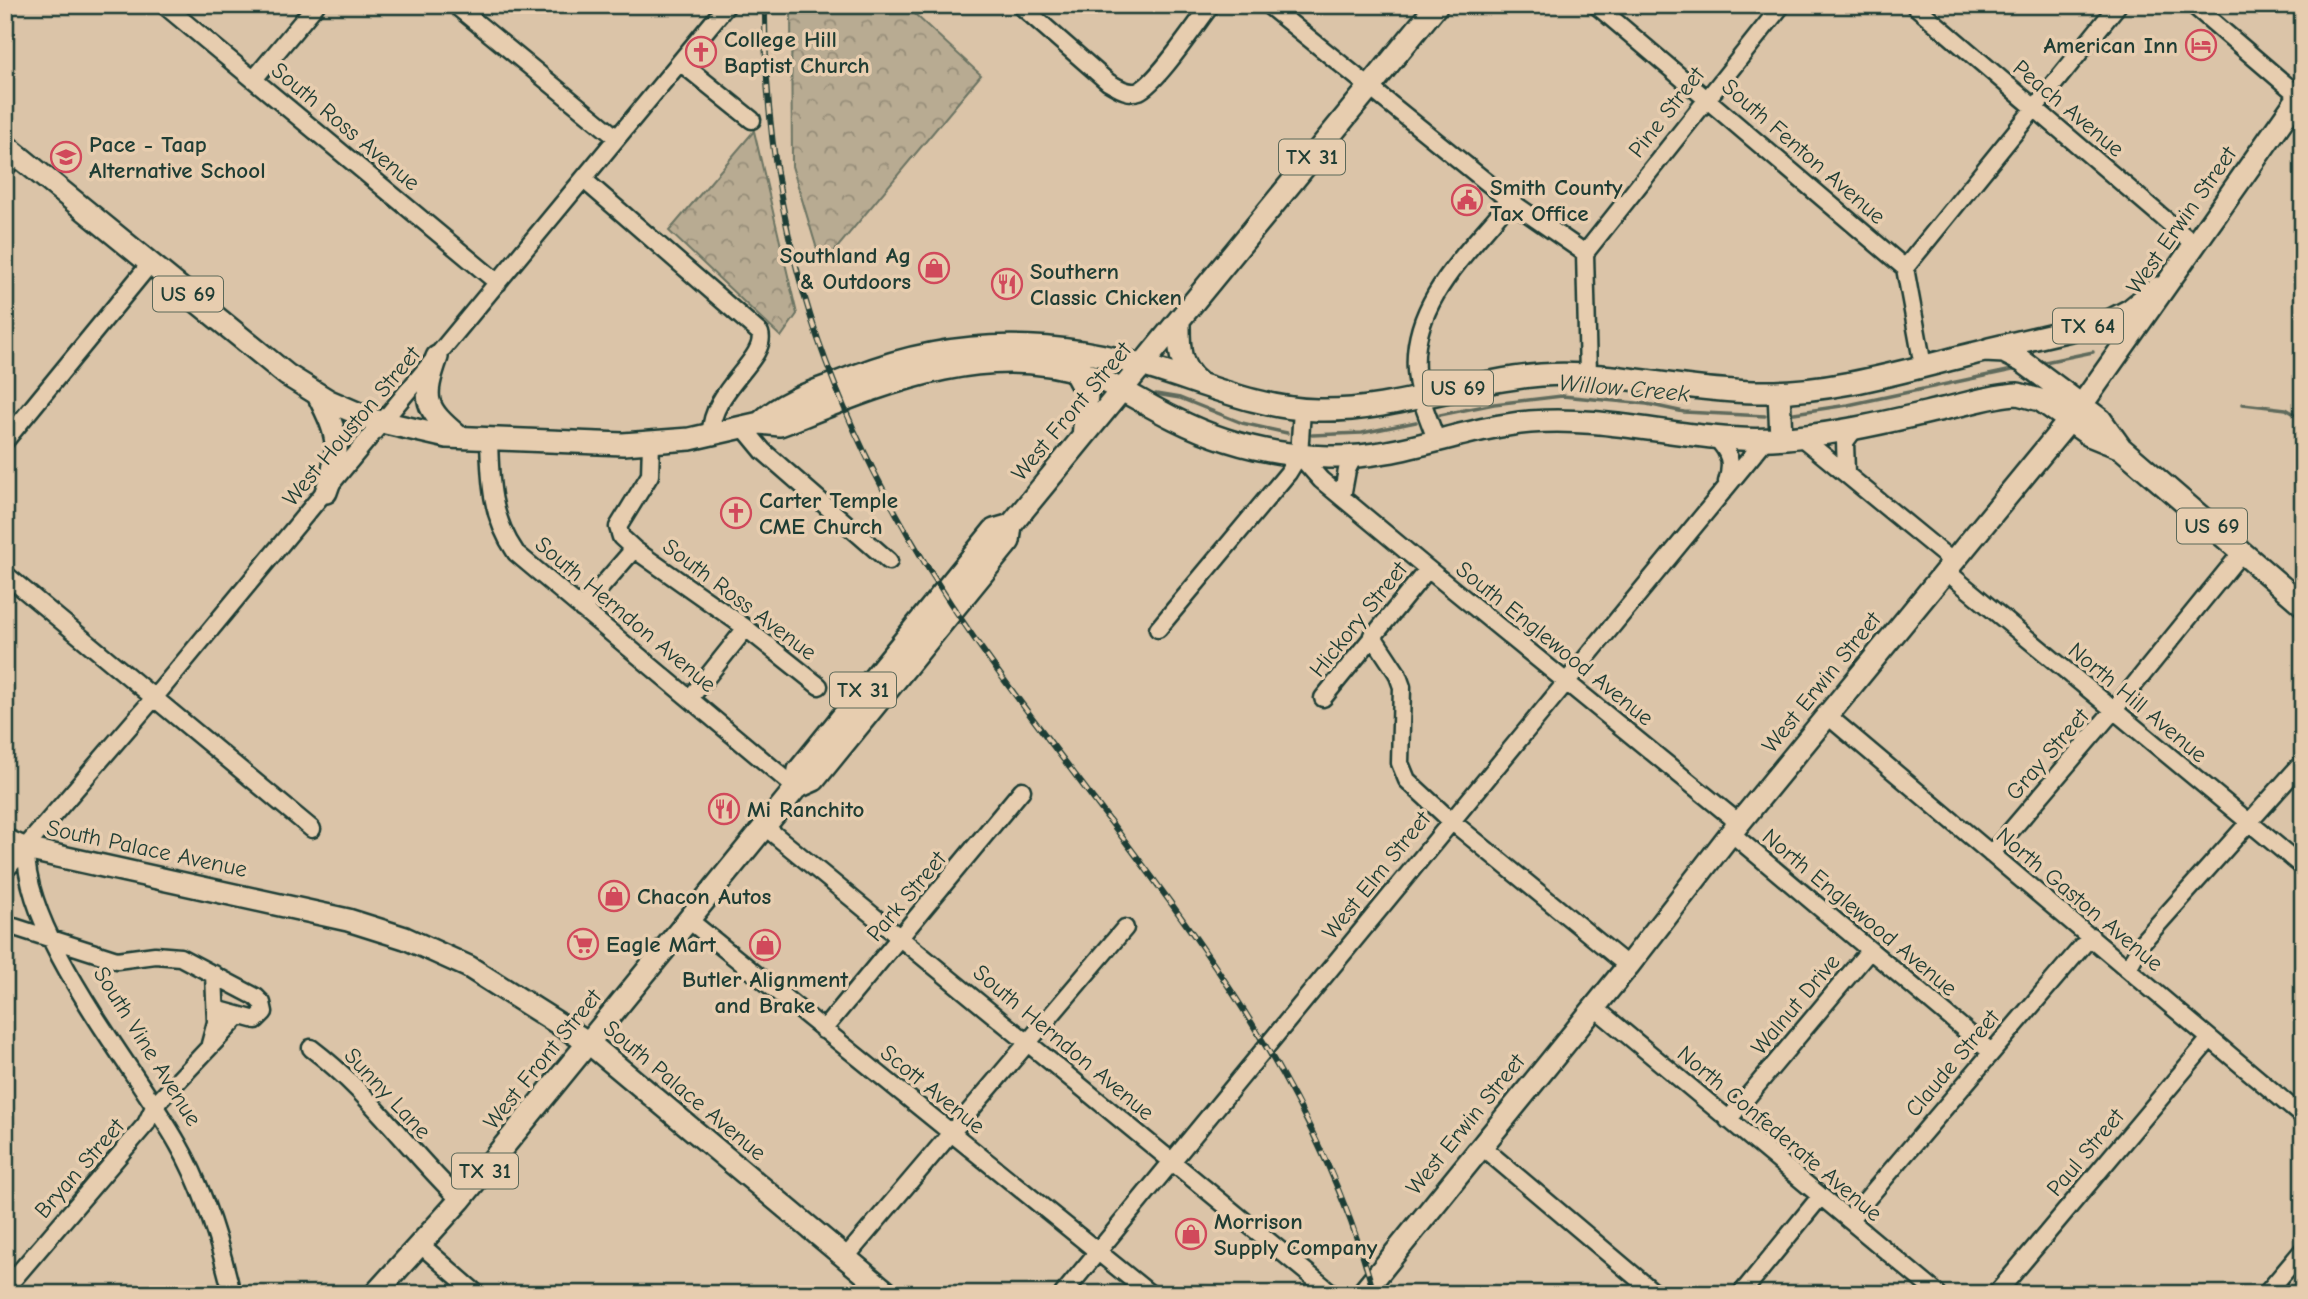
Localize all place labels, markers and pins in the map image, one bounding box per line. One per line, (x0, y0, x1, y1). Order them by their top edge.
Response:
place label: College Hill Baptist Church (724, 26, 870, 79)
hotel icon: American Inn (2184, 28, 2218, 62)
place label: American Inn (2043, 32, 2178, 59)
church icon: College Hill Baptist Church (684, 35, 718, 69)
place label: Pace - Taap Alternative School (89, 131, 266, 184)
school or university icon: Pace - Taap Alternative School (49, 140, 83, 174)
place label: Smith County Tax Office (1490, 174, 1623, 227)
public building icon: Smith County Tax Office (1450, 183, 1484, 217)
place label: Southland Ag & Outdoors (780, 242, 911, 295)
shop icon: Southland Ag & Outdoors (917, 251, 951, 285)
place label: Southern Classic Chicken (1030, 258, 1182, 311)
restaurant icon: Southern Classic Chicken (990, 267, 1024, 301)
place label: Carter Temple CME Church (759, 487, 898, 540)
church icon: Carter Temple CME Church (719, 496, 753, 530)
restaurant icon: Mi Ranchito (707, 792, 741, 826)
place label: Mi Ranchito (747, 796, 864, 823)
shop icon: Chacon Autos (597, 879, 631, 913)
place label: Chacon Autos (637, 883, 772, 910)
supermarket icon: Eagle Mart (566, 927, 600, 961)
shop icon: Butler Alignment and Brake (748, 928, 782, 962)
place label: Eagle Mart (606, 931, 716, 958)
place label: Butler Alignment and Brake (682, 966, 849, 1019)
place label: Morrison Supply Company (1214, 1208, 1378, 1261)
shop icon: Morrison Supply Company (1174, 1217, 1208, 1251)

